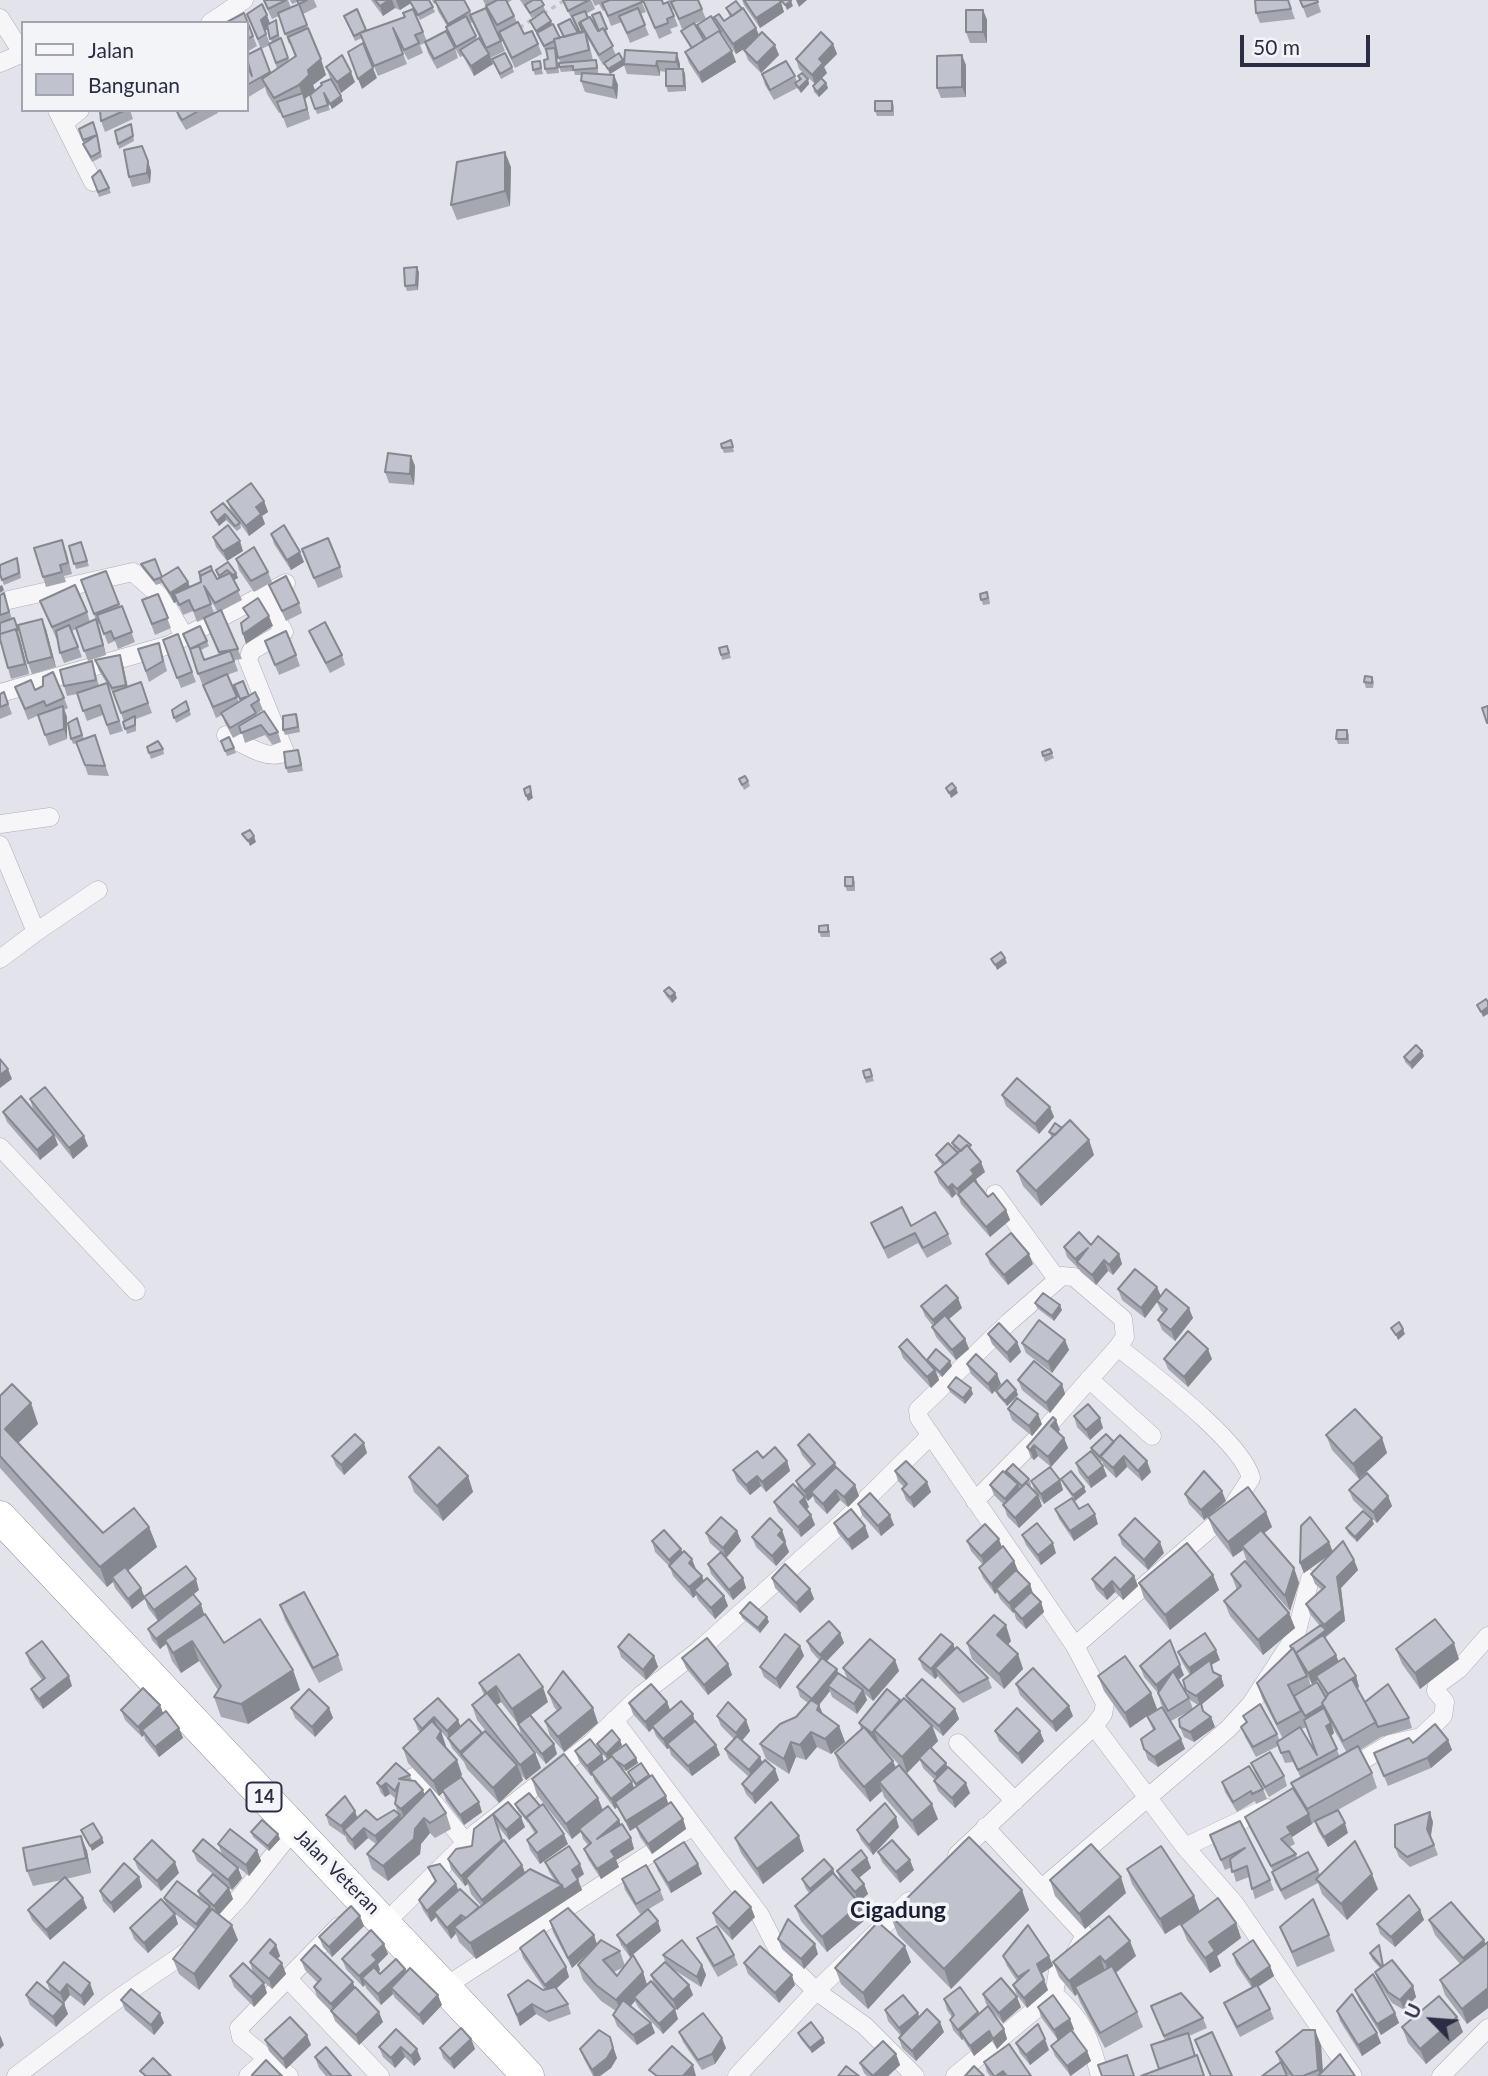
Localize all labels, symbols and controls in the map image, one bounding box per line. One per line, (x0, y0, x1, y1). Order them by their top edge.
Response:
legend (21, 21, 248, 112)
scale bar (1243, 21, 1372, 65)
text: 50 m (1253, 34, 1300, 59)
text: Jalan (88, 37, 134, 62)
text: Bangunan (88, 72, 180, 97)
road number: 14 (246, 1782, 282, 1812)
street label: Jalan Veteran (290, 1825, 384, 1919)
district label: Cigadung (850, 1897, 946, 1925)
north arrow (1397, 1985, 1467, 2055)
text: U (1399, 2000, 1426, 2022)

